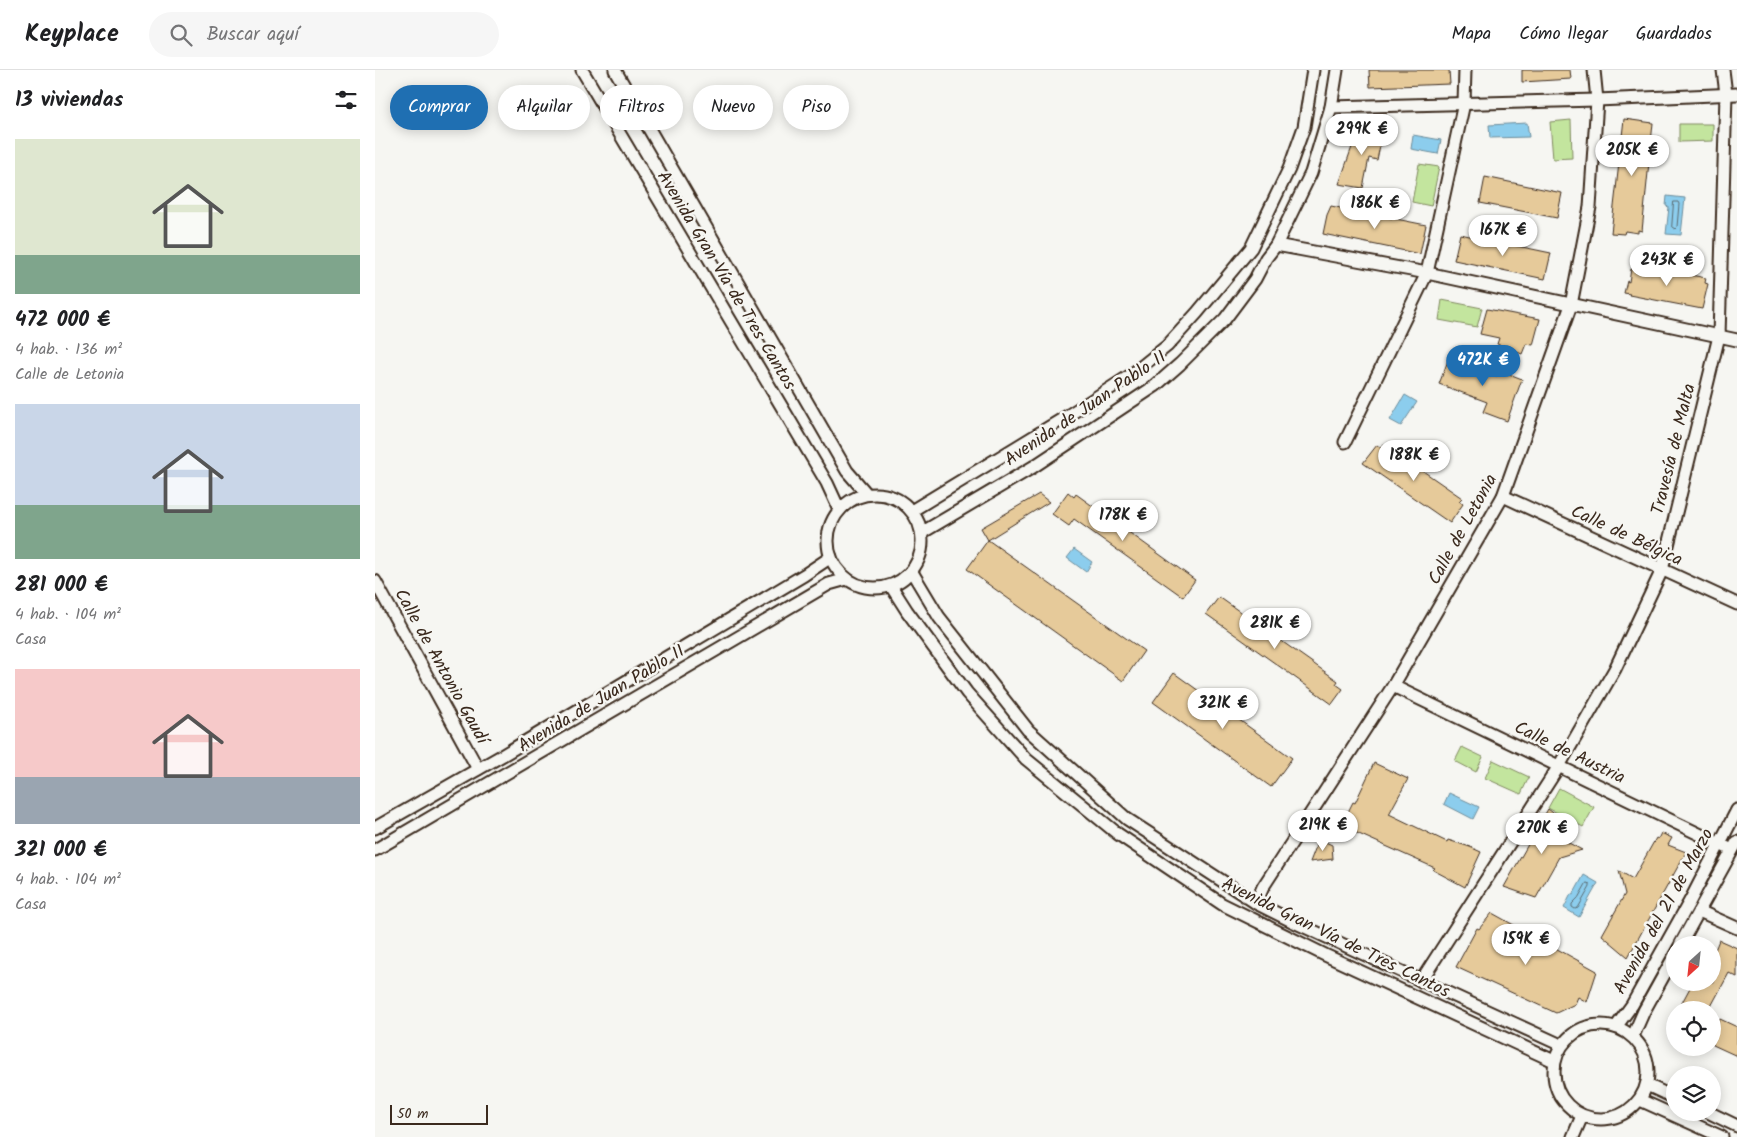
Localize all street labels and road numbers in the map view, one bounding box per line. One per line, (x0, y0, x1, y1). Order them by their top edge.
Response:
street label: Avenida Gran Vía de Tres Cantos (649, 166, 803, 396)
street label: Avenida de Juan Pablo II (999, 344, 1173, 475)
street label: Travesía de Malta (1644, 381, 1705, 518)
street label: Calle de Letonia (1421, 469, 1506, 591)
street label: Calle de Bélgica (1566, 498, 1687, 575)
street label: Calle de Antonio Gaudí (386, 584, 497, 752)
street label: Avenida de Juan Pablo II (513, 638, 691, 761)
street label: Calle de Austria (1509, 714, 1630, 793)
street label: Avenida del 21 de Marzo (1606, 823, 1722, 1000)
street label: Avenida Gran Vía de Tres Cantos (1216, 870, 1455, 1007)

